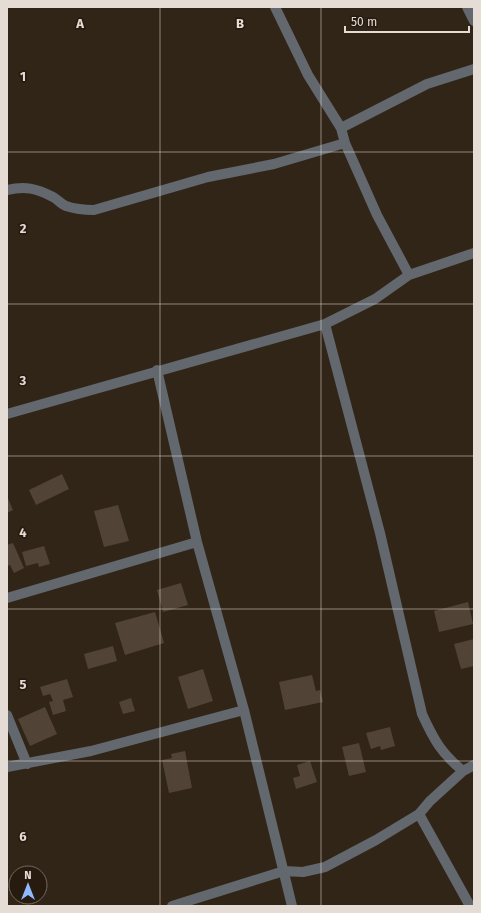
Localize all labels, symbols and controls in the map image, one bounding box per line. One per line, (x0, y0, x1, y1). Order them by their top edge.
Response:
scale bar (345, 8, 469, 34)
text: 50 m (351, 15, 377, 29)
text: A (75, 16, 84, 31)
text: B (236, 16, 244, 31)
text: 1 (20, 69, 26, 84)
text: 2 (20, 221, 27, 236)
text: 3 (19, 373, 27, 388)
text: 4 (19, 525, 27, 540)
text: 5 (20, 677, 27, 692)
text: 6 (19, 829, 27, 844)
north arrow (8, 865, 48, 905)
text: N (24, 869, 32, 882)

